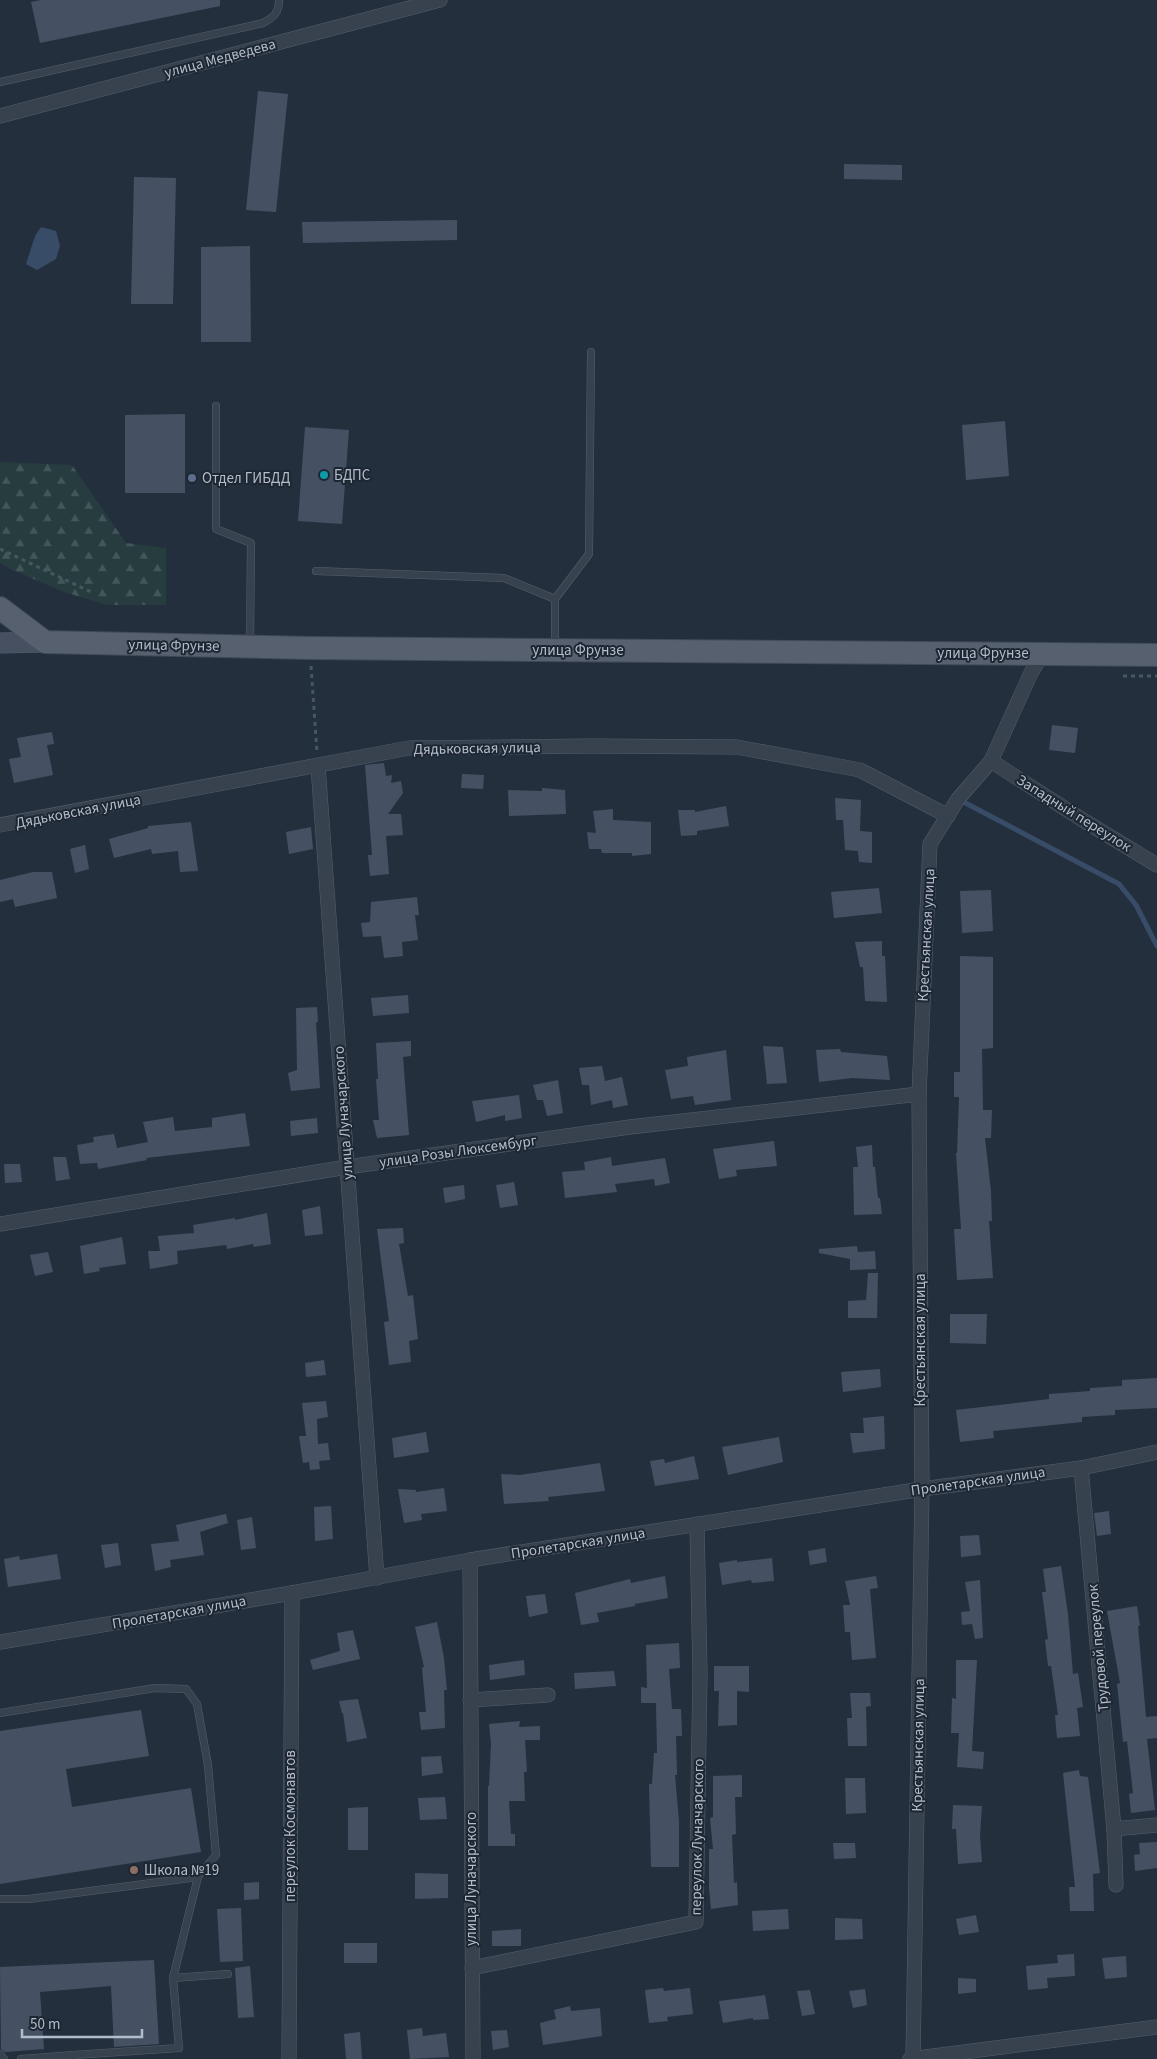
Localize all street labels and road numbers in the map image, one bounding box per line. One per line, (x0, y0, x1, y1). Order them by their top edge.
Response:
street label: улица Медведева (162, 34, 278, 83)
street label: улица Фрунзе (128, 634, 220, 657)
street label: улица Фрунзе (532, 640, 624, 661)
street label: улица Фрунзе (937, 643, 1029, 664)
street label: Дядьковская улица (413, 737, 541, 760)
street label: Западный переулок (1012, 770, 1136, 858)
street label: Дядьковская улица (14, 789, 143, 834)
street label: Крестьянская улица (913, 868, 940, 1002)
street label: улица Луначарского (328, 1045, 359, 1181)
street label: улица Розы Люксембург (378, 1130, 538, 1173)
street label: Крестьянская улица (910, 1273, 931, 1407)
street label: Пролетарская улица (909, 1462, 1047, 1501)
street label: Пролетарская улица (509, 1523, 647, 1564)
street label: Трудовой переулок (1082, 1583, 1115, 1713)
street label: Пролетарская улица (111, 1590, 248, 1635)
street label: Крестьянская улица (907, 1678, 930, 1812)
street label: переулок Космонавтов (280, 1750, 301, 1902)
street label: переулок Луначарского (686, 1758, 709, 1916)
street label: улица Луначарского (461, 1812, 482, 1946)

